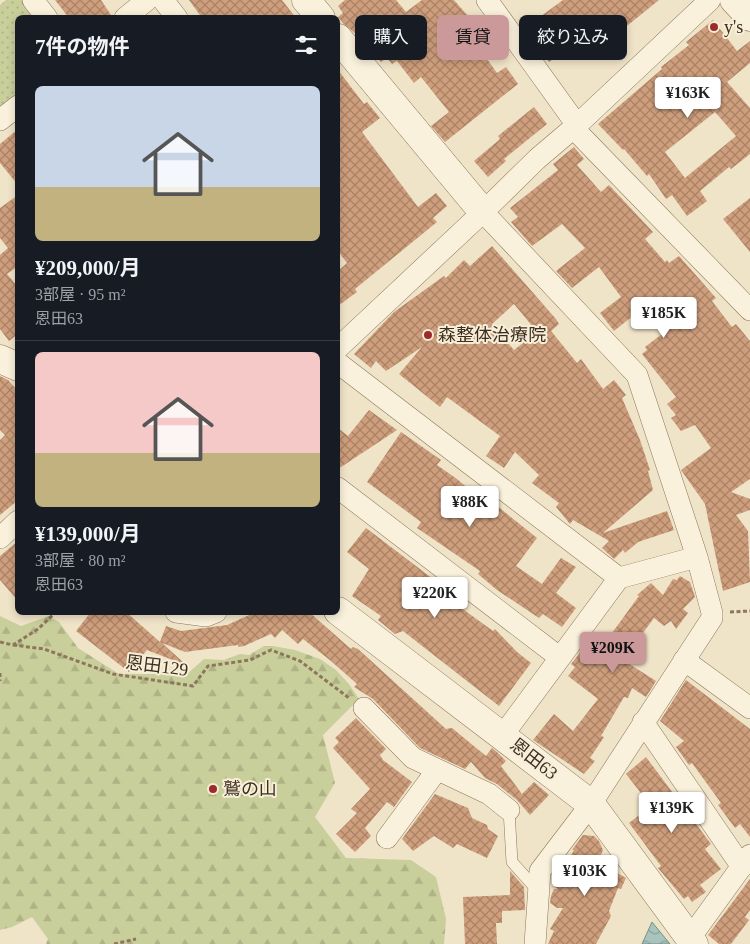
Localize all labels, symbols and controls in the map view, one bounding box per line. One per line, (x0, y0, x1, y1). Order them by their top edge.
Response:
chip: 購入 (355, 15, 427, 60)
chip: 賃貸 (437, 15, 509, 60)
chip: 絞り込み (519, 15, 627, 60)
place label: y's (724, 17, 743, 37)
marker: y's (708, 21, 720, 33)
icon: filters (292, 31, 320, 59)
text: 7件の物件 (35, 35, 130, 59)
pin: ¥163K (653, 76, 723, 119)
text: ¥163K (666, 84, 710, 101)
icon: home (133, 119, 223, 209)
text: ¥209,000/月 (35, 256, 141, 280)
text: 3部屋 · 95 m² (35, 286, 126, 303)
pin: ¥185K (629, 296, 699, 339)
text: ¥185K (642, 304, 686, 321)
text: 恩田63 (35, 310, 83, 327)
place label: 森整体治療院 (438, 325, 546, 345)
marker: 森整体治療院 (422, 329, 434, 341)
icon: home (133, 384, 223, 474)
pin: ¥88K (440, 486, 500, 528)
text: ¥88K (452, 493, 488, 510)
text: ¥139,000/月 (35, 522, 141, 546)
text: 3部屋 · 80 m² (35, 552, 126, 569)
text: 恩田63 (35, 576, 83, 593)
pin: ¥220K (400, 576, 470, 619)
text: ¥220K (413, 584, 457, 601)
pin: ¥209K (578, 632, 648, 674)
text: ¥209K (591, 639, 635, 656)
street label: 恩田129 (125, 652, 189, 680)
street label: 恩田63 (507, 734, 561, 784)
place label: 鷲の山 (223, 779, 277, 799)
marker: 鷲の山 (207, 783, 219, 795)
pin: ¥139K (637, 792, 707, 834)
text: ¥139K (650, 799, 694, 816)
pin: ¥103K (550, 854, 620, 897)
text: ¥103K (563, 862, 607, 879)

